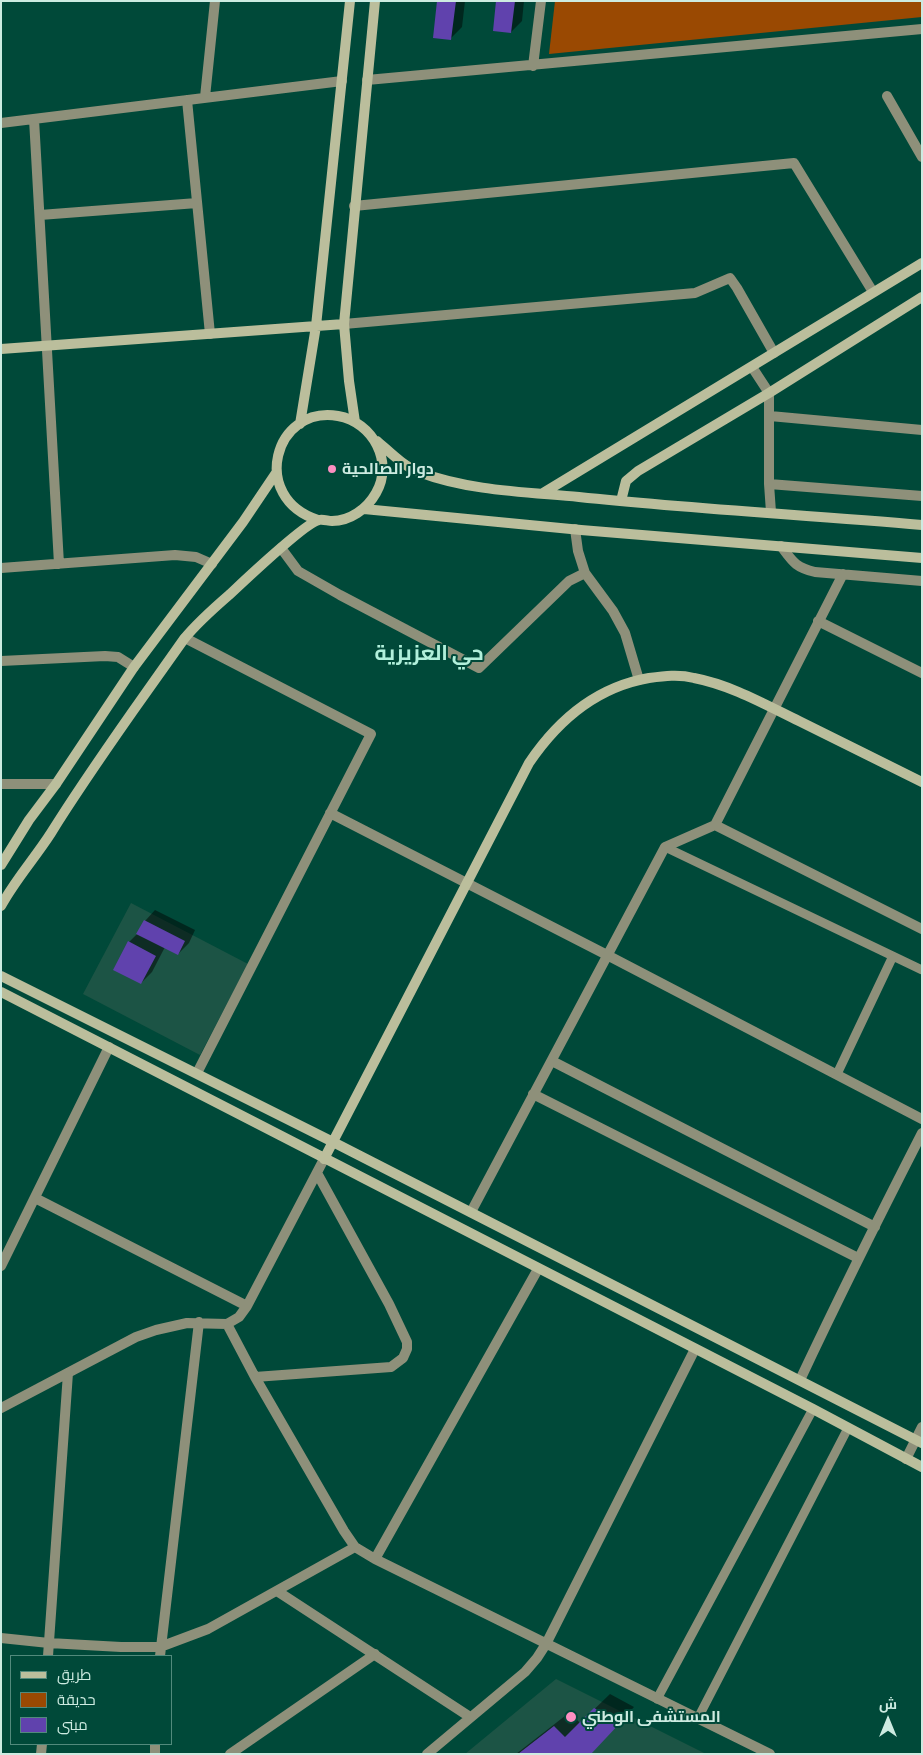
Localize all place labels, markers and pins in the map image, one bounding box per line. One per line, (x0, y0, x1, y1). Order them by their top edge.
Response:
place label: دوار الصالحية (342, 459, 434, 479)
marker: دوار الصالحية (326, 463, 338, 475)
place label: المستشفى الوطني (582, 1707, 721, 1727)
marker: المستشفى الوطني (564, 1710, 578, 1724)

